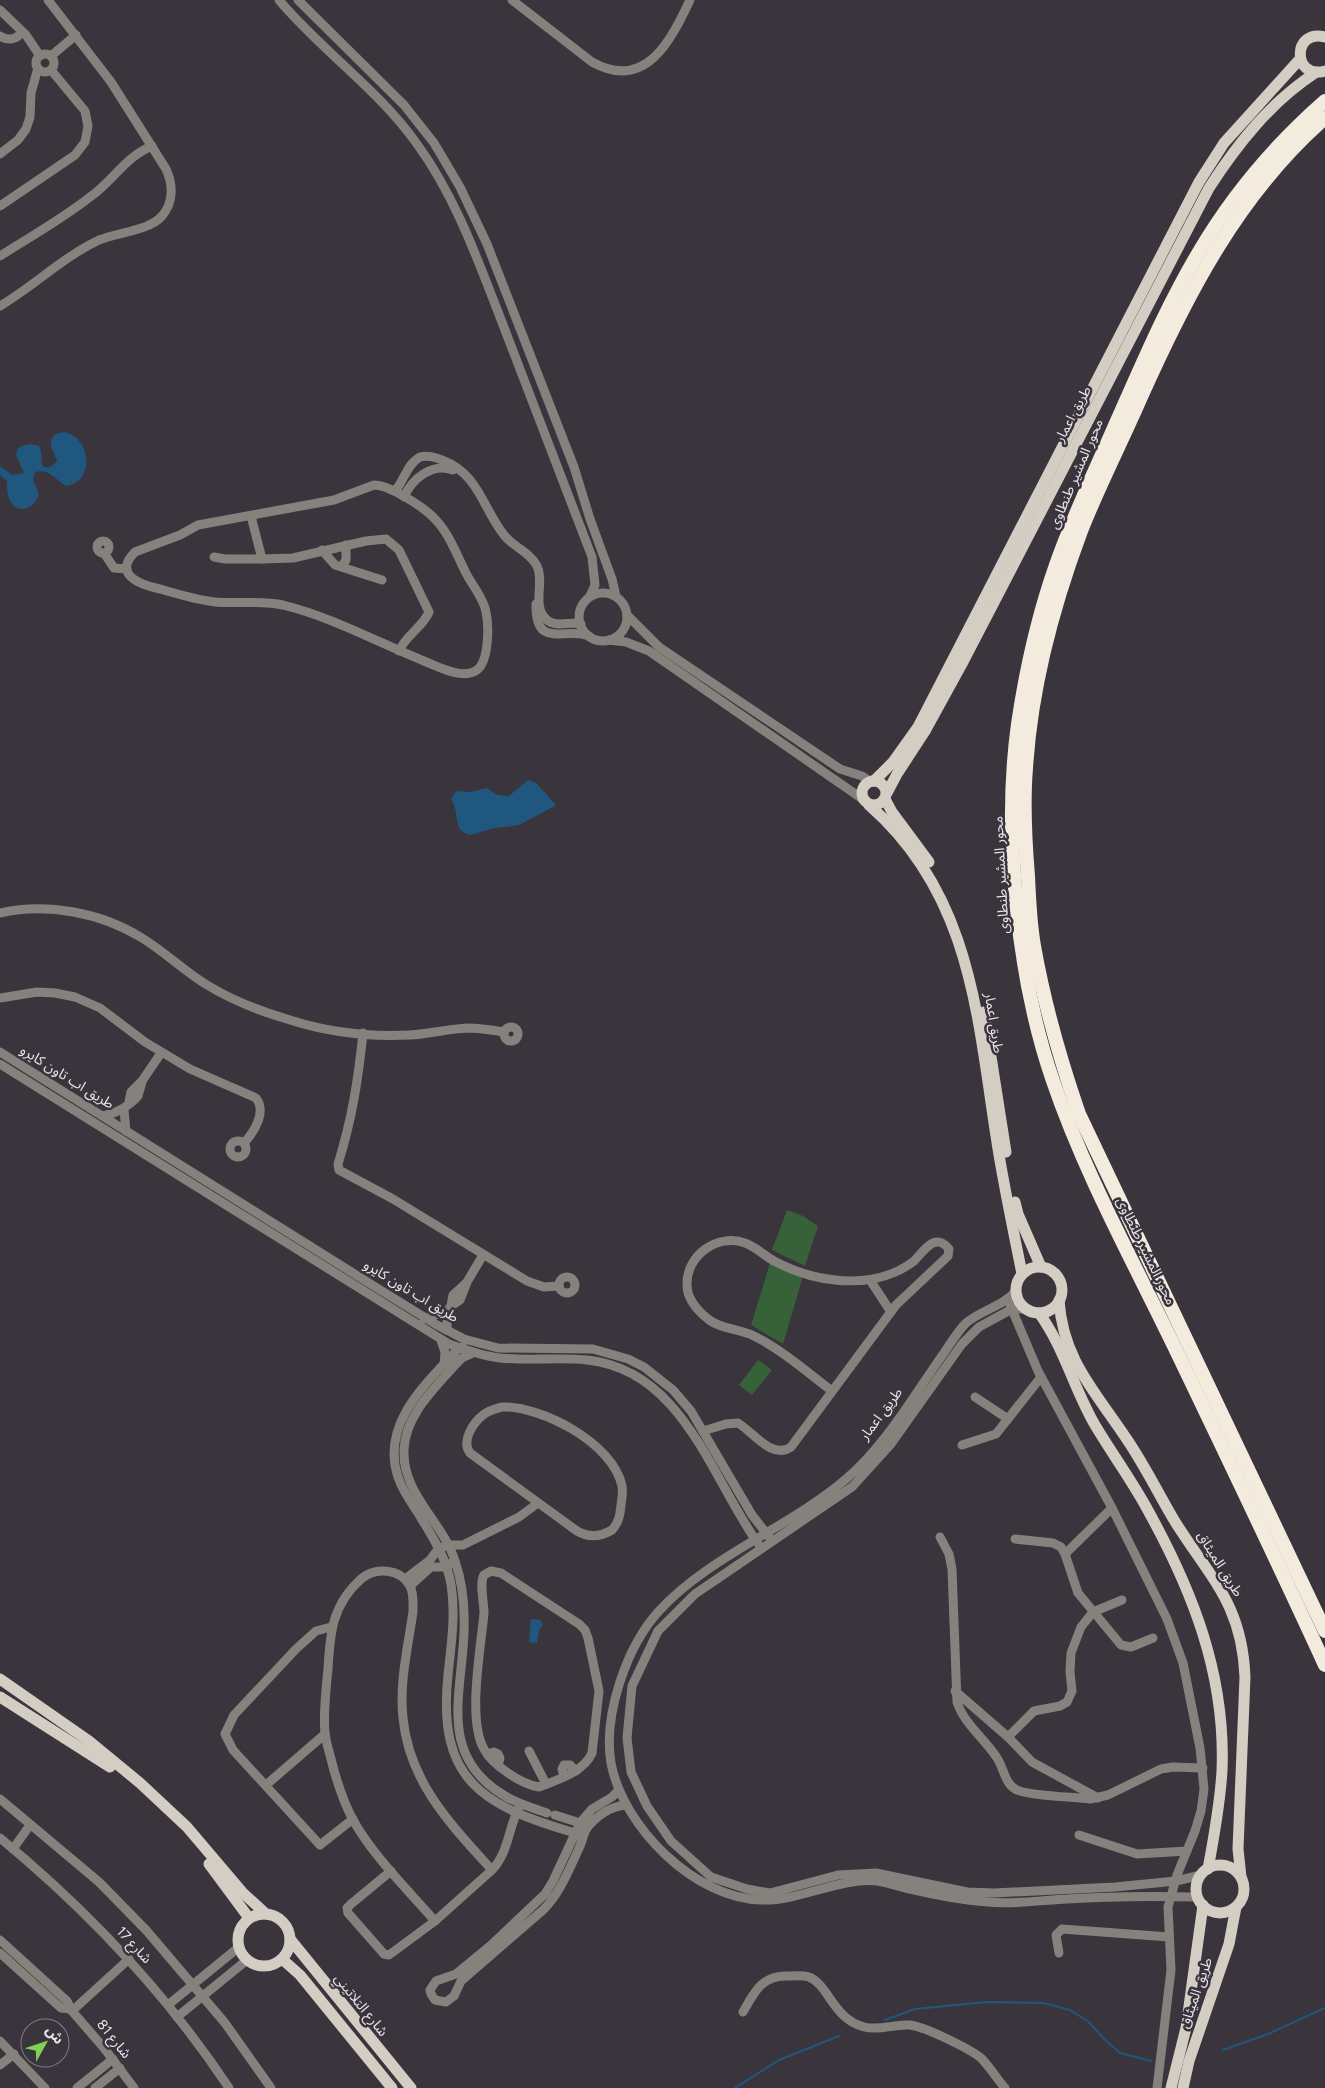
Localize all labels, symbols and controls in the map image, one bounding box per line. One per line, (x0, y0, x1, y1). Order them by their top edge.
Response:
street label: طريق اعمار (1051, 383, 1096, 446)
street label: محور المشير طنطاوى (1045, 416, 1107, 532)
street label: محور المشير طنطاوى (989, 816, 1013, 934)
street label: طريق اعمار (980, 990, 1007, 1055)
street label: طريق اب تاون كايرو (16, 1041, 117, 1114)
street label: محور المشير طنطاوى (1113, 1194, 1179, 1308)
street label: طريق اب تاون كايرو (360, 1256, 462, 1327)
street label: طريق اعمار (855, 1384, 907, 1445)
street label: طريق الميثاق (1192, 1528, 1247, 1600)
street label: شارع 17 (111, 1923, 155, 1968)
street label: طريق الميثاق (1176, 1955, 1217, 2031)
street label: شارع التلاتيني (329, 1970, 391, 2041)
street label: شارع 81 (92, 2016, 135, 2063)
north arrow (20, 2018, 70, 2068)
text: ش (42, 2022, 67, 2048)

